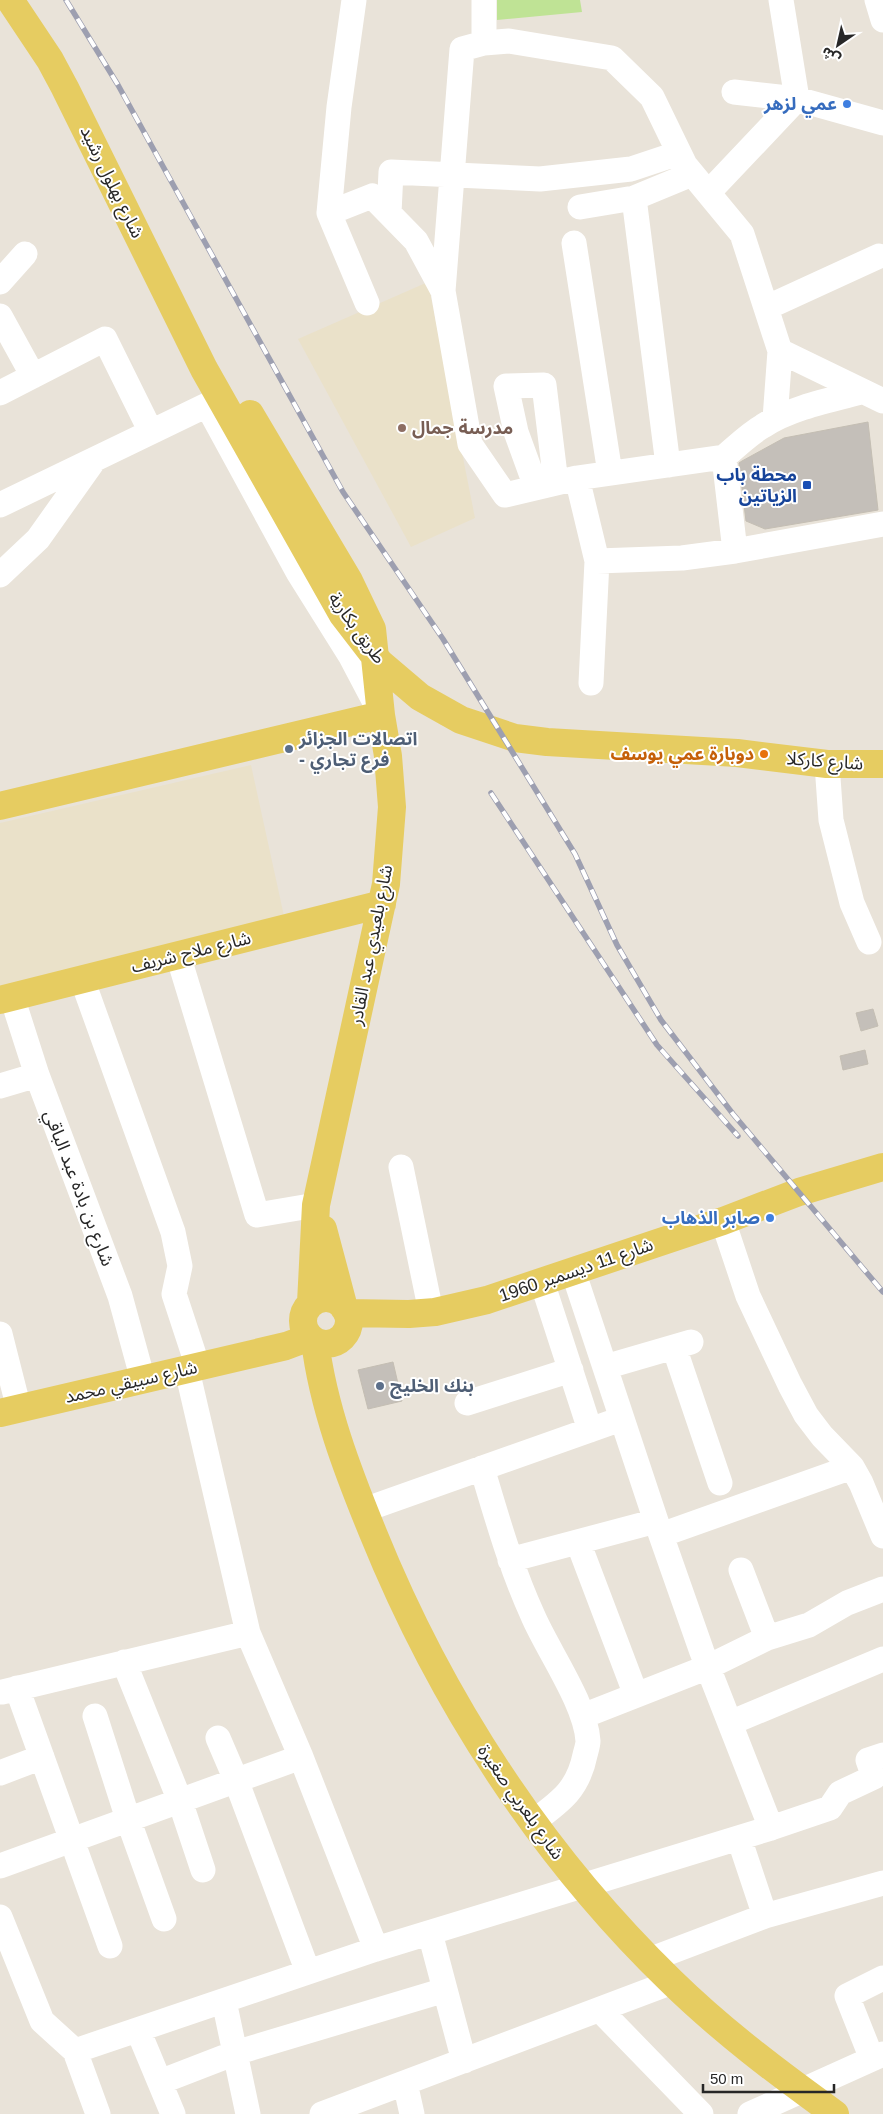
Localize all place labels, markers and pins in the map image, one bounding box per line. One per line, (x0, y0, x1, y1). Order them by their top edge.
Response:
place label: عمي لزهر (763, 94, 837, 118)
marker: عمي لزهر (841, 98, 853, 110)
place label: مدرسة جمال (412, 418, 513, 439)
marker: مدرسة جمال (396, 422, 408, 434)
place label: محطة باب الزياتين (716, 465, 797, 507)
marker: محطة باب الزياتين (801, 479, 813, 491)
place label: اتصالات الجزائر - فرع تجاري (298, 729, 417, 774)
marker: اتصالات الجزائر - فرع تجاري (283, 743, 295, 755)
place label: دوبارة عمي يوسف (610, 744, 754, 768)
marker: دوبارة عمي يوسف (758, 748, 770, 760)
place label: صابر الذهاب (662, 1208, 760, 1229)
marker: صابر الذهاب (764, 1212, 776, 1224)
place label: بنك الخليج (390, 1376, 474, 1399)
marker: بنك الخليج (374, 1380, 386, 1392)

